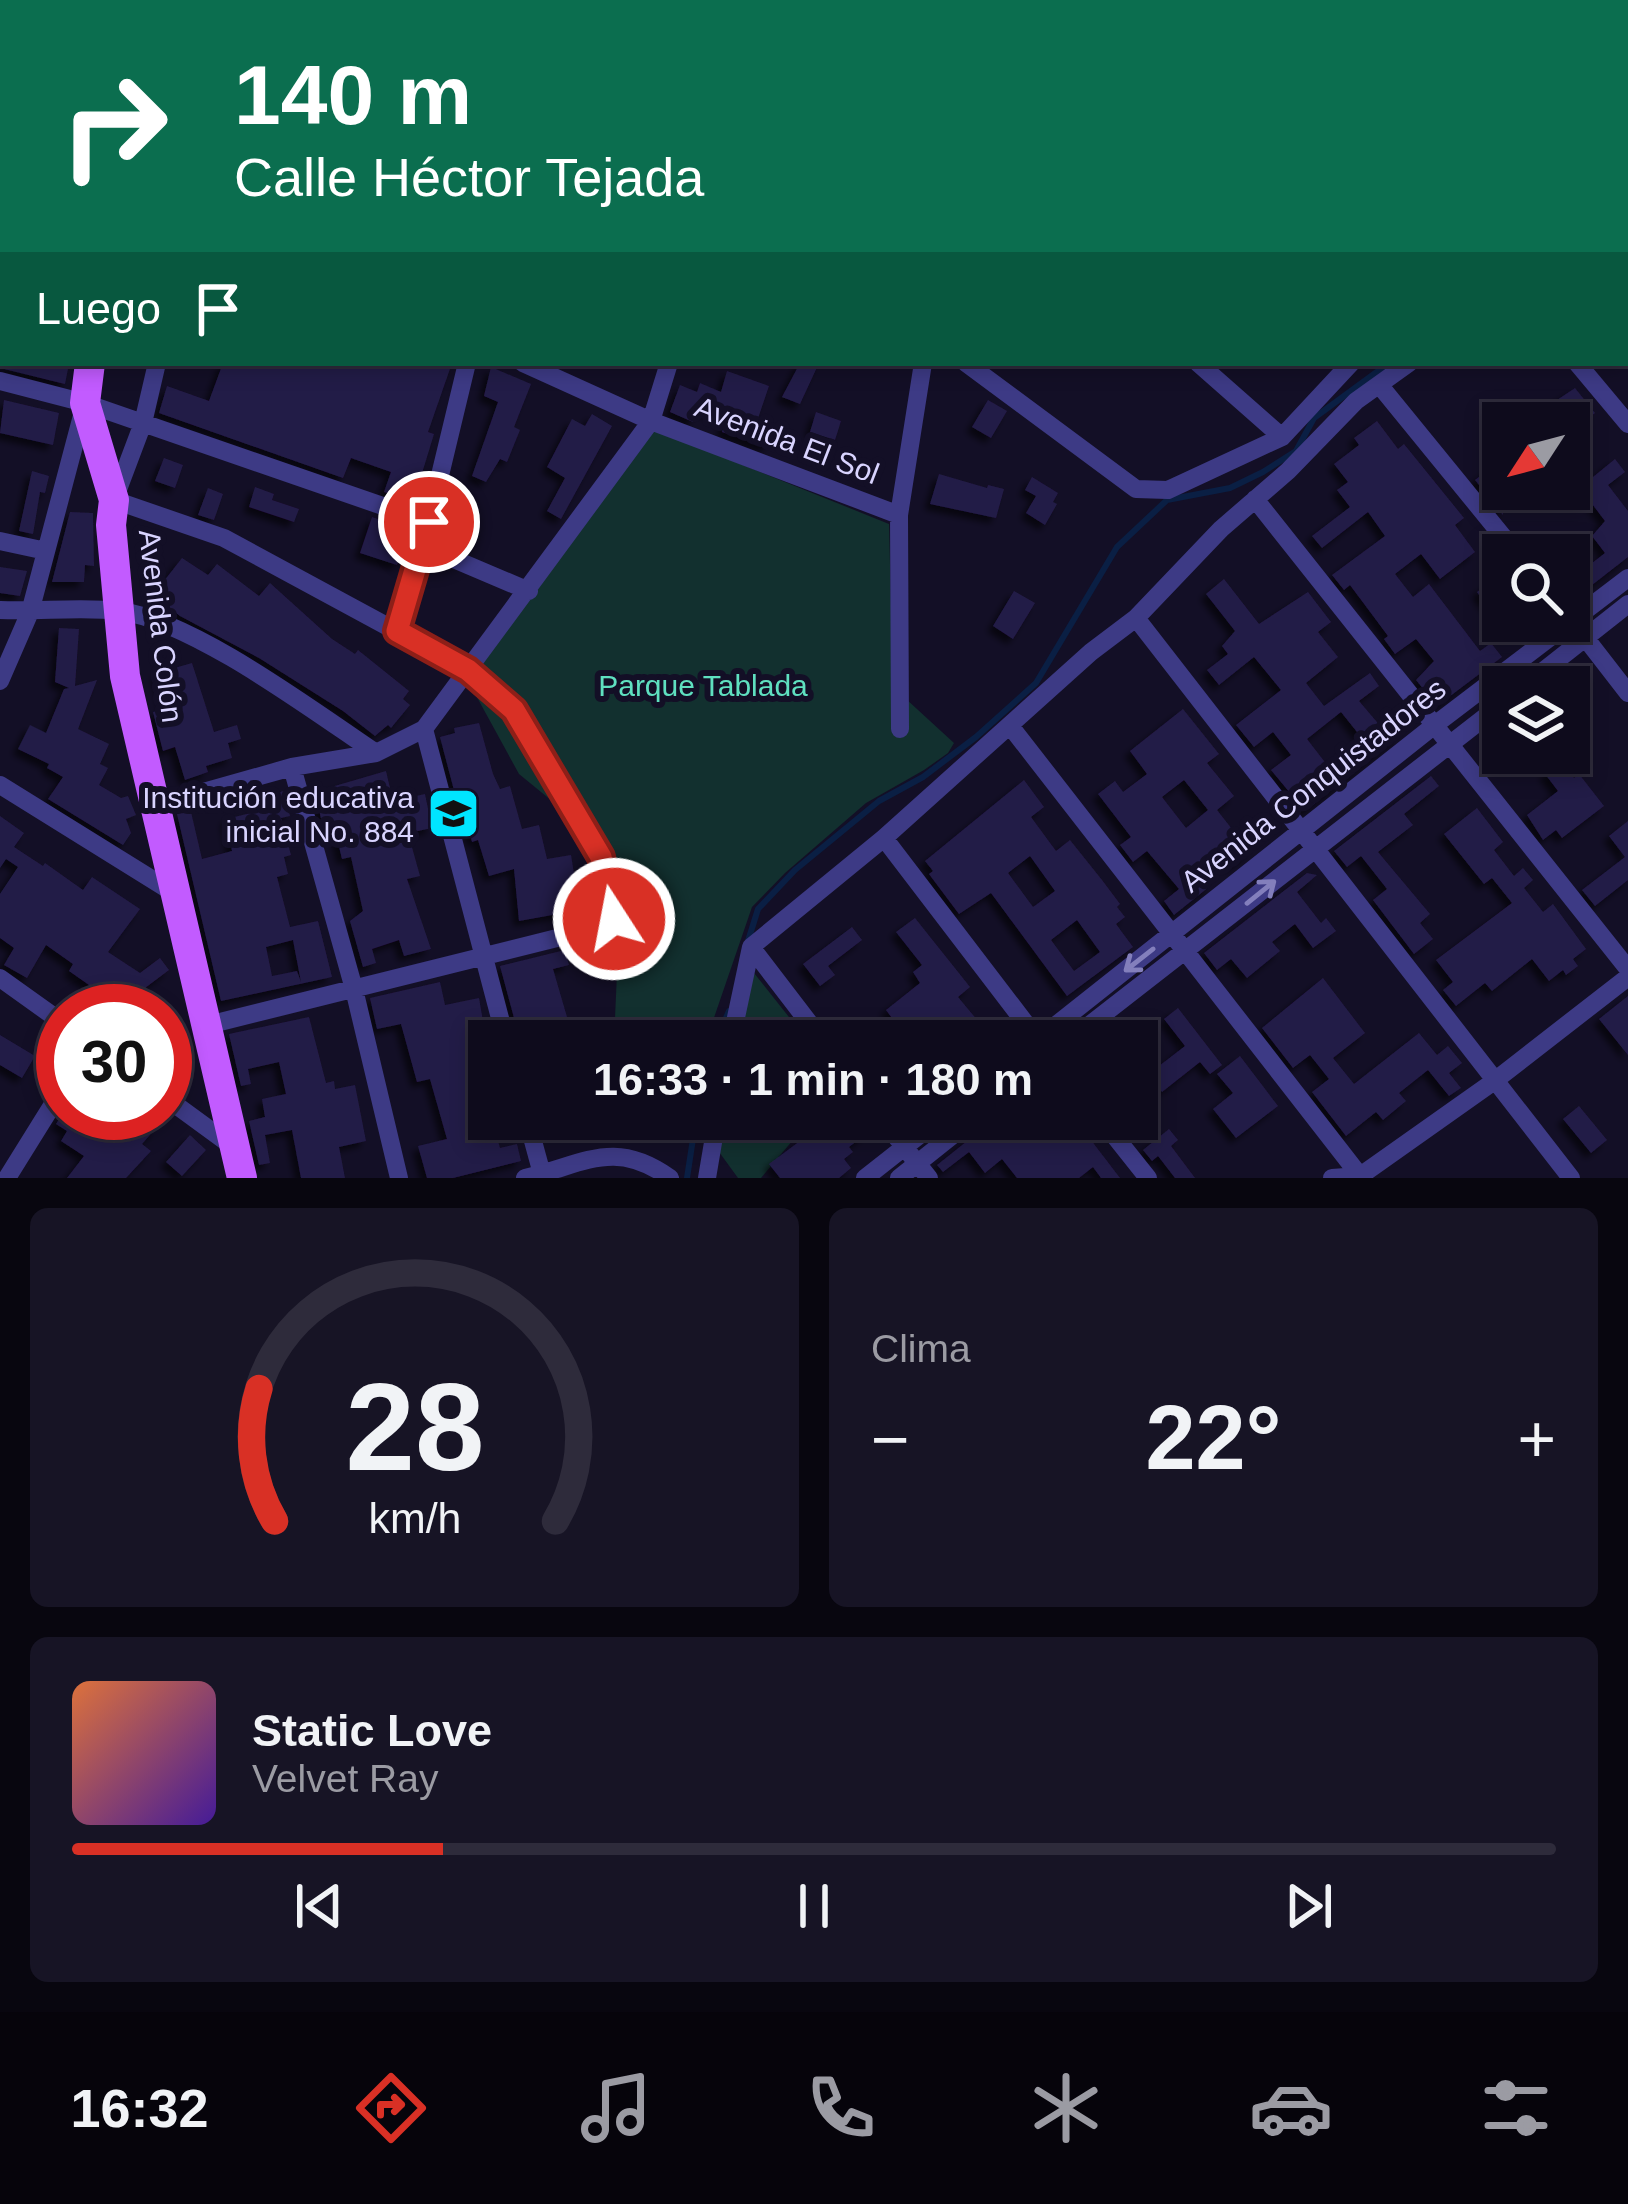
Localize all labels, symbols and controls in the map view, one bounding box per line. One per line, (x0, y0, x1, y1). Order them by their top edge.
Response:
icon: right (36, 48, 192, 204)
text: 140 m (234, 48, 472, 142)
text: Calle Héctor Tejada (234, 147, 704, 207)
icon: arrive (185, 276, 251, 342)
text: Luego (36, 283, 161, 334)
street label: Avenida El Sol (690, 390, 884, 490)
north arrow (1482, 402, 1590, 510)
map controls (1482, 402, 1590, 774)
pin (378, 471, 480, 573)
icon: arrive (396, 489, 462, 555)
street label: Avenida Colón (133, 527, 189, 725)
button: search (1482, 534, 1590, 642)
button: layers (1482, 666, 1590, 774)
park label: Parque Tablada (598, 669, 808, 702)
street label: Avenida Conquistadores (1174, 672, 1452, 898)
place label: Institución educativa inicial No. 884 (142, 781, 414, 848)
school or university icon: Institución educativa inicial No. 884 (425, 786, 481, 842)
position arrow (551, 856, 677, 982)
one-way arrow (1245, 880, 1277, 906)
one-way arrow (1123, 946, 1155, 973)
speed limit sign: 30 (36, 984, 192, 1140)
text: 16:33 · 1 min · 180 m (593, 1054, 1033, 1105)
text: Clima (871, 1327, 971, 1370)
text: 28 (345, 1357, 484, 1496)
text: 22° (1145, 1388, 1282, 1488)
text: − (871, 1402, 910, 1476)
text: + (1517, 1402, 1556, 1476)
text: km/h (368, 1493, 461, 1541)
text: Static Love (252, 1705, 492, 1756)
text: Velvet Ray (252, 1757, 438, 1800)
icon: previous (286, 1873, 352, 1939)
icon: pause (781, 1873, 847, 1939)
icon: next (1276, 1873, 1342, 1939)
icon: directions (349, 2066, 433, 2150)
icon: music (574, 2066, 658, 2150)
icon: phone (799, 2066, 883, 2150)
icon: climate (1024, 2066, 1108, 2150)
icon: car (1249, 2066, 1333, 2150)
icon: filters (1474, 2066, 1558, 2150)
text: 16:32 (70, 2078, 209, 2138)

